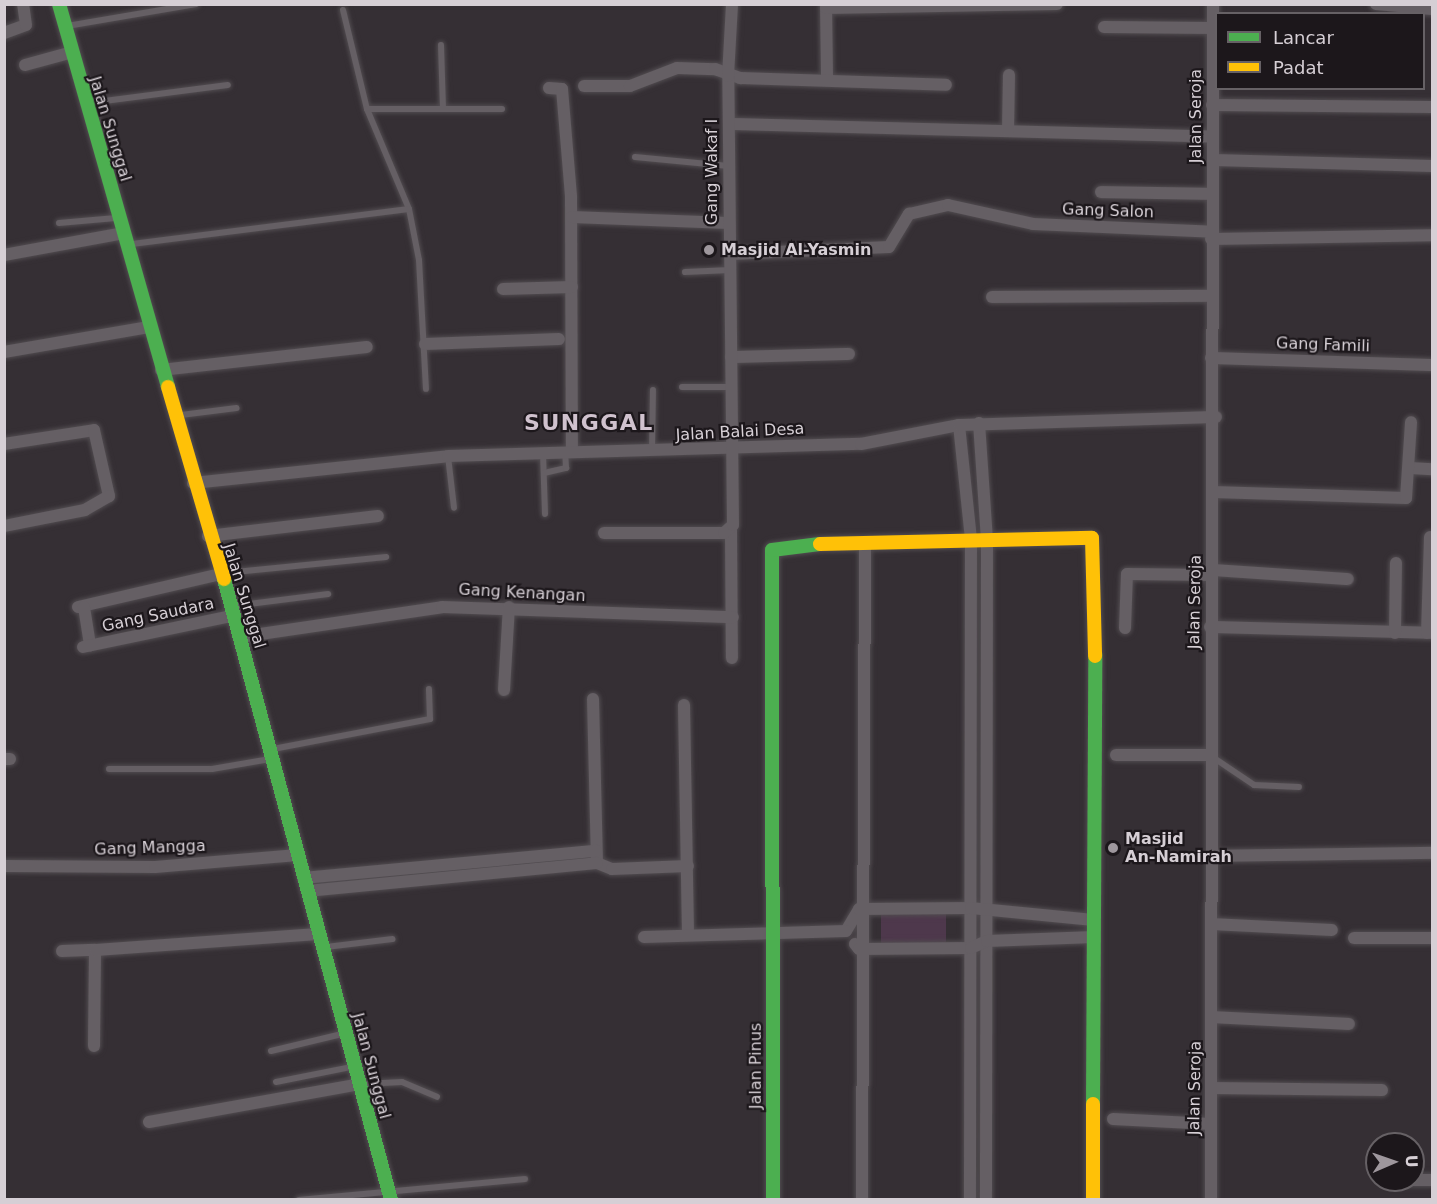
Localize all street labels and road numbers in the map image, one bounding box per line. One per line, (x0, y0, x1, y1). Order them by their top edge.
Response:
street label: Jalan Seroja (1186, 69, 1206, 163)
street label: Jalan Sunggal (85, 74, 135, 184)
street label: Gang Wakaf I (702, 119, 722, 225)
street label: Gang Salon (1062, 200, 1154, 222)
street label: Gang Famili (1276, 334, 1370, 356)
street label: Jalan Balai Desa (675, 419, 805, 445)
street label: Jalan Sunggal (219, 541, 269, 651)
street label: Jalan Seroja (1185, 555, 1205, 649)
street label: Gang Kenangan (458, 580, 586, 606)
street label: Gang Saudara (100, 594, 216, 636)
street label: Gang Mangga (94, 836, 206, 860)
street label: Jalan Sunggal (348, 1011, 394, 1121)
street label: Jalan Pinus (746, 1023, 766, 1109)
street label: Jalan Seroja (1185, 1041, 1205, 1135)

